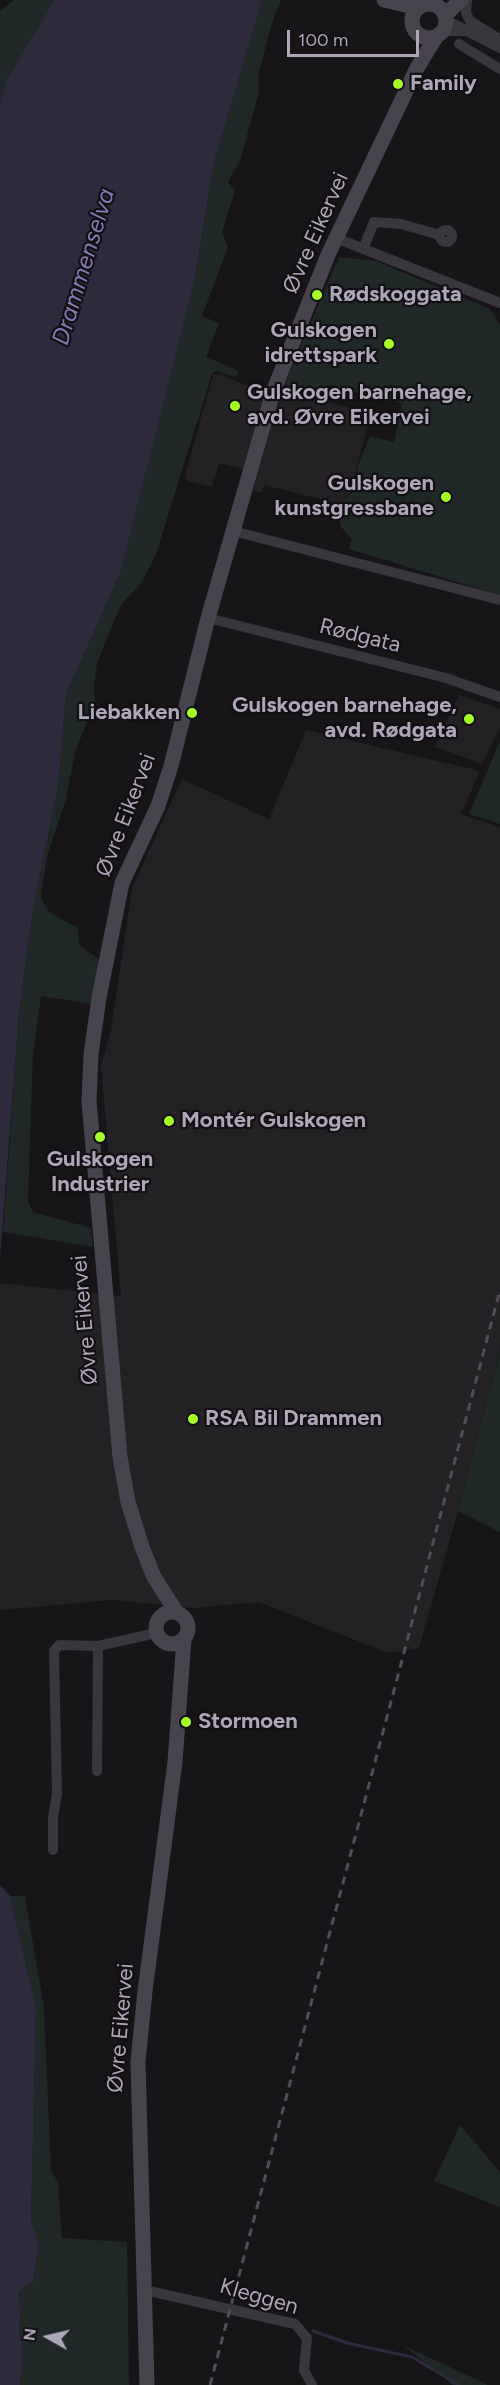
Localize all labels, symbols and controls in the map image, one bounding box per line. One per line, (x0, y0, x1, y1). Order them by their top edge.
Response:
scale bar (290, 18, 422, 56)
text: 100 m (298, 29, 348, 51)
place label: Family (410, 71, 477, 97)
marker: Family (391, 77, 405, 91)
street label: Øvre Eikervei (278, 168, 354, 298)
water label: Drammenselva (47, 185, 121, 349)
place label: Rødskoggata (329, 282, 462, 308)
marker: Rødskoggata (310, 288, 324, 302)
place label: Gulskogen idrettspark (265, 318, 377, 370)
marker: Gulskogen idrettspark (382, 337, 396, 351)
place label: Gulskogen barnehage, avd. Øvre Eikervei (247, 380, 472, 432)
marker: Gulskogen barnehage, avd. Øvre Eikervei (228, 399, 242, 413)
place label: Gulskogen kunstgressbane (275, 471, 434, 522)
marker: Gulskogen kunstgressbane (439, 490, 453, 504)
street label: Rødgata (317, 613, 403, 659)
place label: Gulskogen barnehage, avd. Rødgata (232, 693, 457, 744)
place label: Liebakken (78, 700, 180, 726)
marker: Liebakken (185, 706, 199, 720)
marker: Gulskogen barnehage, avd. Rødgata (462, 712, 476, 726)
street label: Øvre Eikervei (90, 750, 162, 880)
place label: Montér Gulskogen (181, 1108, 366, 1134)
marker: Montér Gulskogen (162, 1114, 176, 1128)
marker: Gulskogen Industrier (93, 1130, 107, 1144)
place label: Gulskogen Industrier (47, 1147, 153, 1198)
street label: Øvre Eikervei (66, 1254, 104, 1386)
place label: RSA Bil Drammen (205, 1406, 382, 1432)
marker: RSA Bil Drammen (186, 1412, 200, 1426)
place label: Stormoen (198, 1709, 298, 1735)
marker: Stormoen (179, 1715, 193, 1729)
street label: Øvre Eikervei (102, 1962, 140, 2094)
street label: Kleggen (217, 2273, 301, 2321)
north arrow (18, 2307, 78, 2367)
text: N (19, 2327, 40, 2342)

